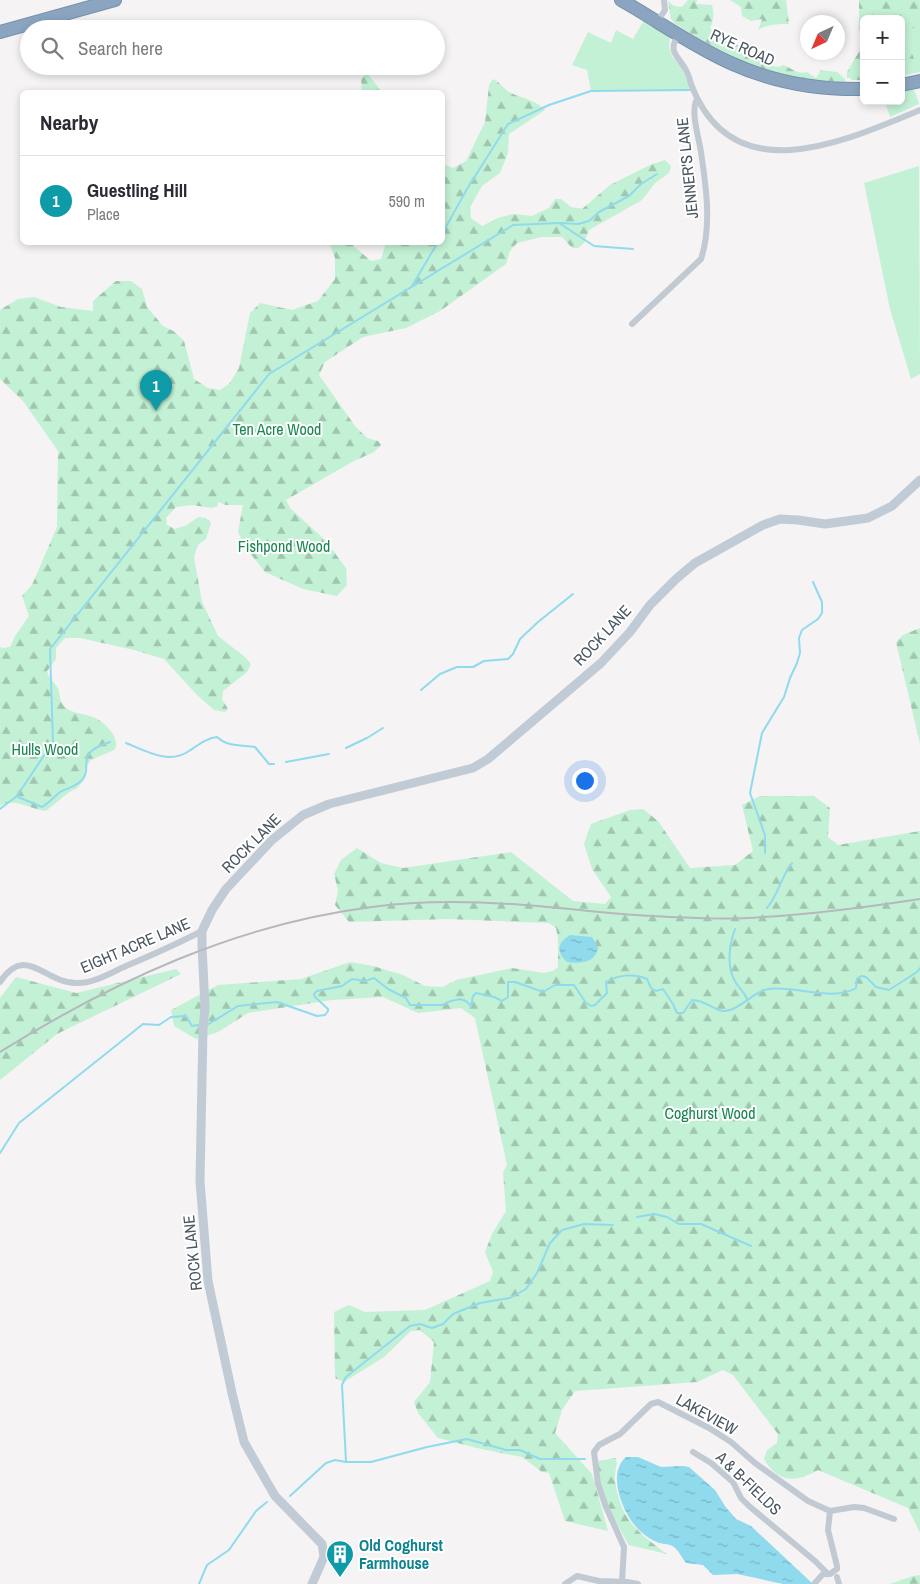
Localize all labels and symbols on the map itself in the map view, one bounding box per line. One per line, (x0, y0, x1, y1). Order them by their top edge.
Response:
north arrow (800, 15, 845, 60)
street label: RYE ROAD (707, 23, 779, 71)
street label: JENNER'S LANE (671, 116, 703, 220)
pin: 1 (140, 370, 172, 411)
park label: Ten Acre Wood (233, 418, 321, 440)
park label: Fishpond Wood (238, 535, 330, 557)
street label: ROCK LANE (568, 600, 636, 670)
park label: Hulls Wood (12, 738, 78, 760)
your location (572, 768, 598, 794)
street label: ROCK LANE (216, 808, 286, 878)
street label: EIGHT ACRE LANE (77, 912, 193, 978)
park label: Coghurst Wood (665, 1102, 755, 1124)
street label: ROCK LANE (177, 1214, 207, 1292)
street label: LAKEVIEW (672, 1388, 742, 1440)
street label: A & B-FIELDS (711, 1446, 787, 1520)
place label: Old Coghurst Farmhouse (359, 1534, 443, 1574)
building icon: Old Coghurst Farmhouse (325, 1539, 355, 1578)

